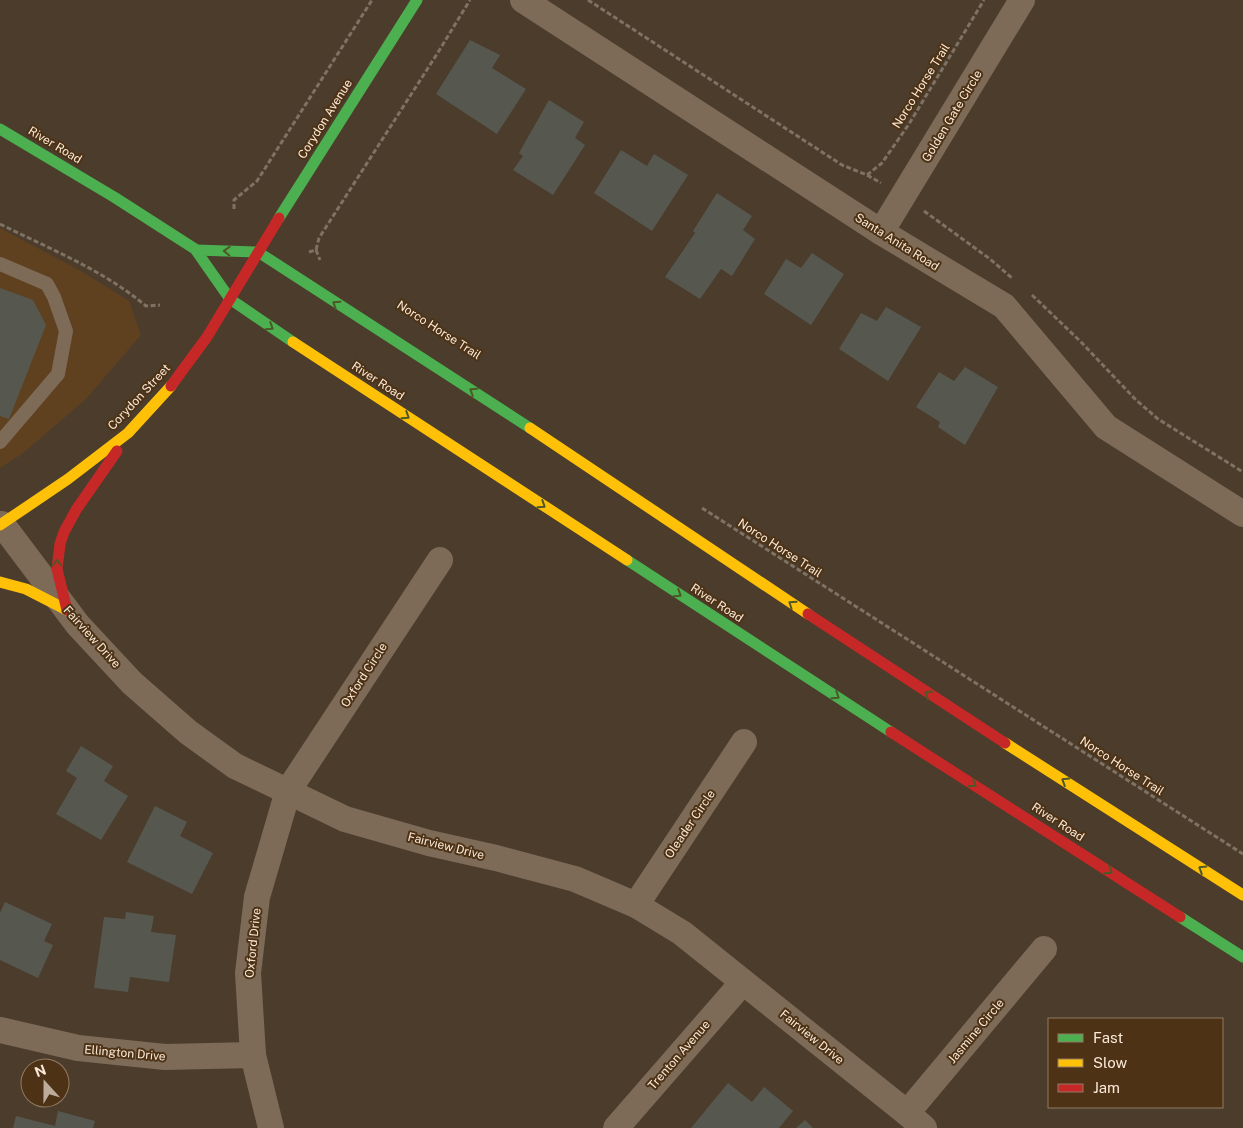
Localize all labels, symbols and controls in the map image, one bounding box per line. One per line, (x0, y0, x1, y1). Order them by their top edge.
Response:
street label: Norco Horse Trail (889, 41, 953, 131)
street label: Golden Gate Circle (919, 67, 985, 164)
street label: Corydon Avenue (295, 76, 355, 161)
street label: River Road (26, 124, 84, 166)
street label: Santa Anita Road (852, 210, 942, 274)
one-way arrow (223, 246, 230, 256)
street label: Norco Horse Trail (394, 298, 484, 363)
one-way arrow (333, 300, 342, 310)
one-way arrow (265, 320, 274, 330)
street label: River Road (349, 359, 407, 403)
street label: Corydon Street (105, 361, 173, 433)
one-way arrow (469, 388, 478, 398)
one-way arrow (400, 410, 410, 419)
one-way arrow (536, 499, 546, 508)
street label: Norco Horse Trail (735, 516, 825, 581)
one-way arrow (52, 559, 63, 567)
street label: River Road (688, 581, 746, 625)
one-way arrow (672, 588, 682, 597)
one-way arrow (789, 601, 798, 610)
street label: Fairview Drive (61, 603, 124, 671)
street label: Oxford Circle (338, 640, 390, 710)
one-way arrow (830, 690, 839, 700)
one-way arrow (924, 691, 933, 700)
street label: Norco Horse Trail (1077, 734, 1167, 799)
one-way arrow (967, 778, 976, 787)
one-way arrow (1061, 778, 1070, 788)
street label: Oleader Circle (662, 787, 718, 861)
street label: River Road (1029, 800, 1087, 844)
street label: Fairview Drive (406, 830, 486, 862)
one-way arrow (1104, 865, 1113, 875)
one-way arrow (1198, 865, 1207, 875)
street label: Oxford Drive (242, 907, 264, 979)
street label: Jasmine Circle (945, 996, 1007, 1066)
street label: Fairview Drive (777, 1007, 847, 1067)
street label: Trenton Avenue (645, 1017, 713, 1092)
legend (1048, 1018, 1223, 1108)
text: Fast (1093, 1029, 1123, 1046)
street label: Ellington Drive (84, 1042, 166, 1064)
text: Slow (1093, 1054, 1128, 1071)
north arrow (20, 1058, 70, 1108)
text: N (32, 1061, 48, 1080)
text: Jam (1093, 1079, 1120, 1096)

